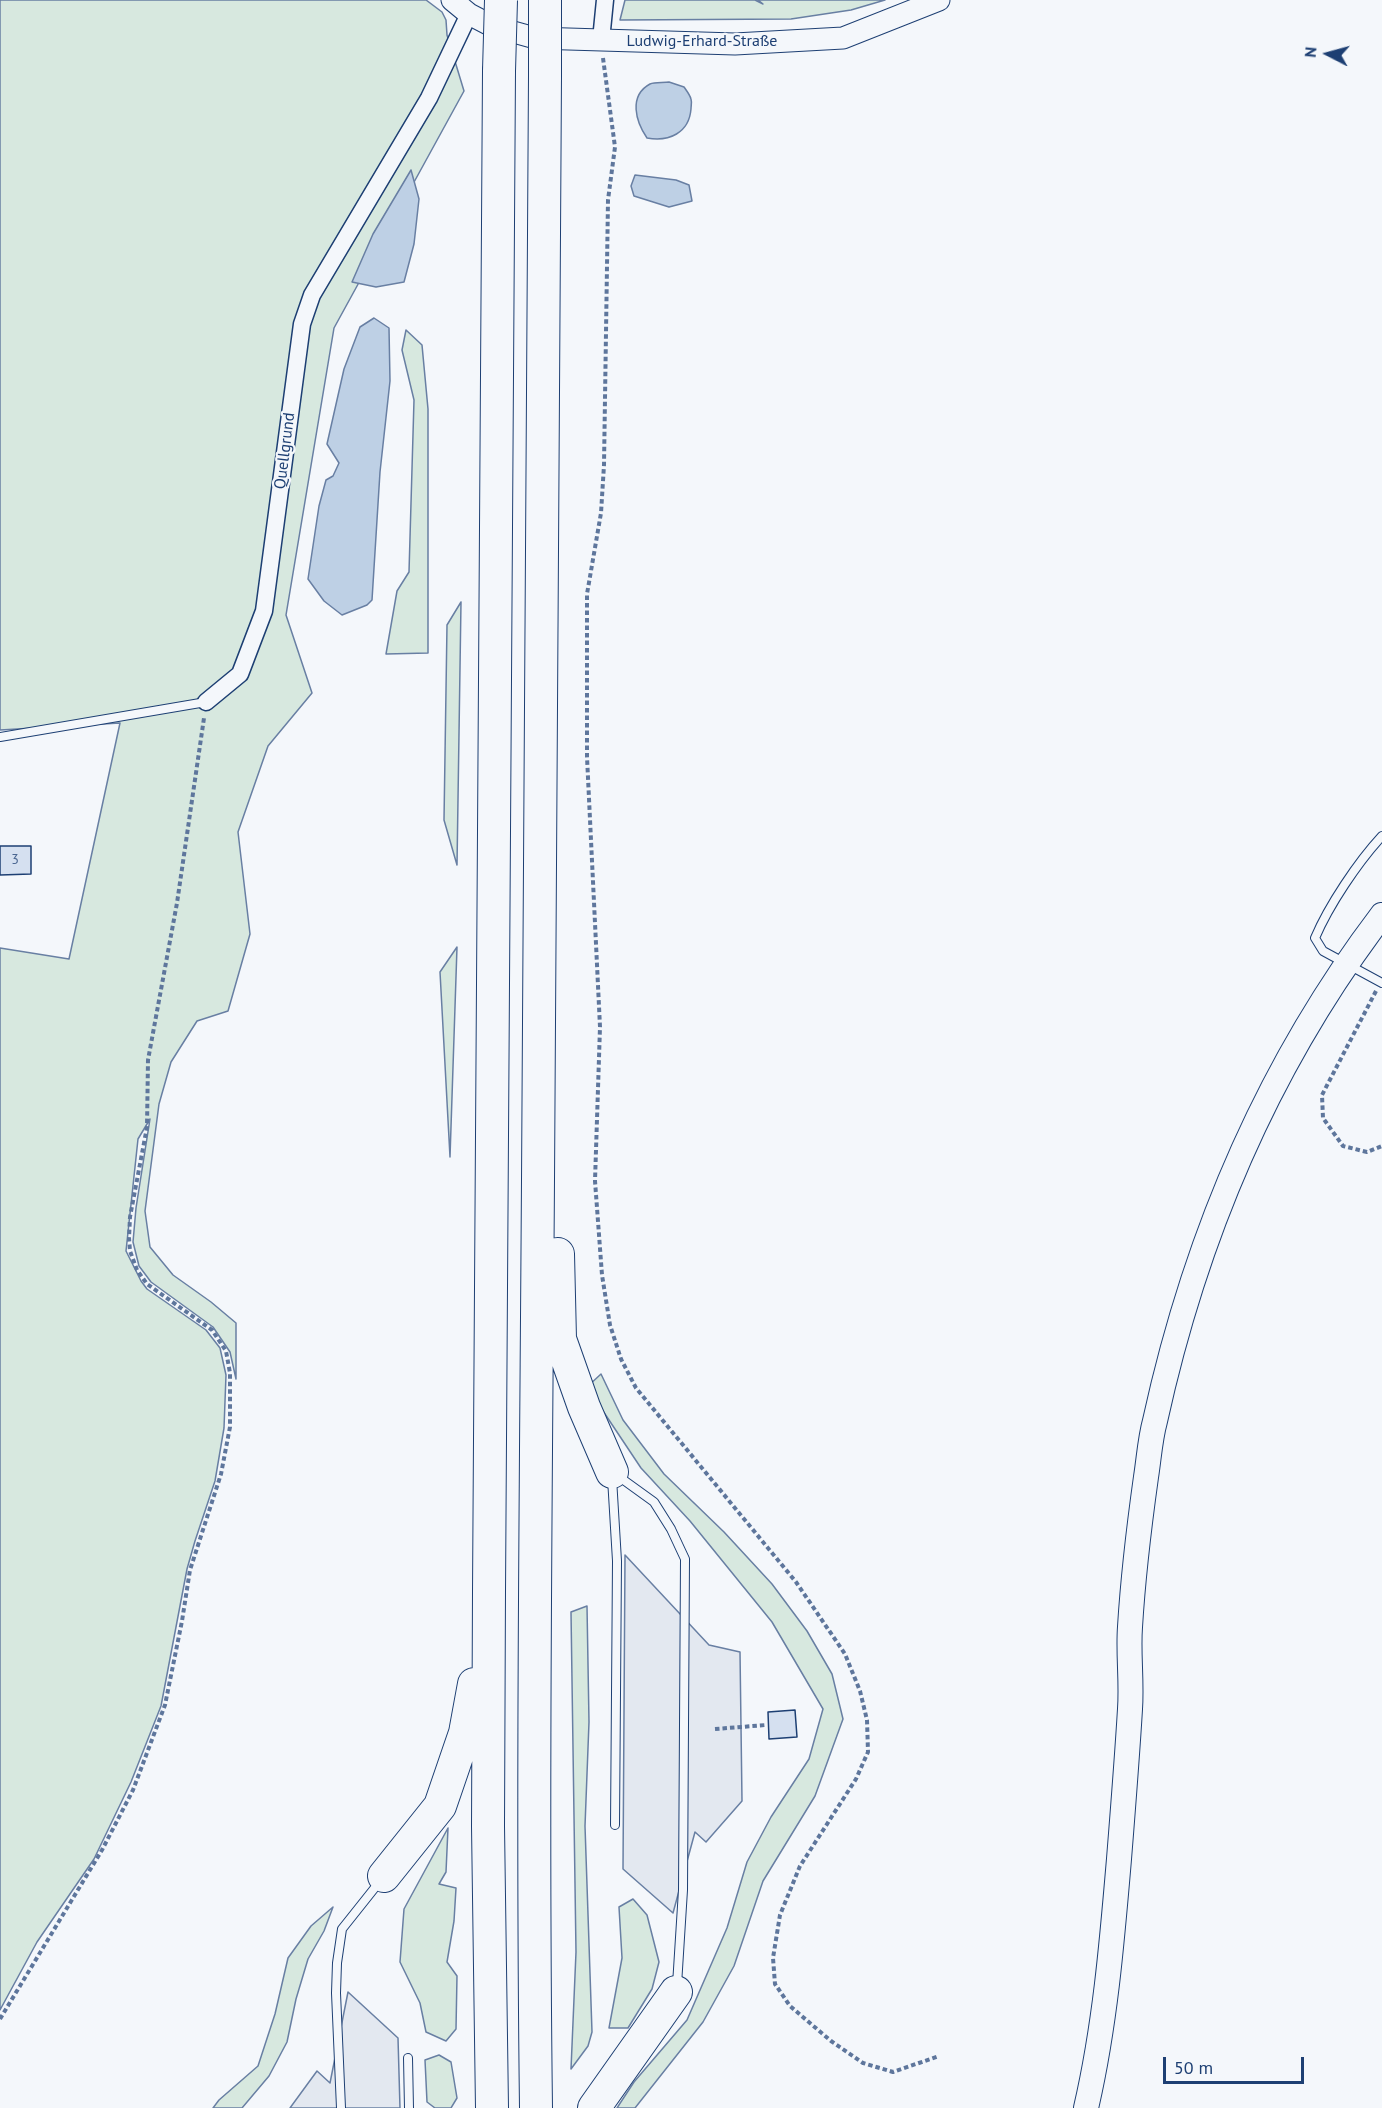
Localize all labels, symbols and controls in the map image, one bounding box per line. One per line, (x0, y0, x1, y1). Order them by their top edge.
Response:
north arrow (1298, 24, 1358, 84)
street label: Ludwig-Erhard-Straße (627, 31, 777, 51)
text: N (1300, 46, 1321, 58)
street label: Quellgrund (271, 412, 299, 490)
house number: 3 (11, 852, 19, 868)
scale bar (1166, 2045, 1307, 2083)
text: 50 m (1174, 2056, 1213, 2079)

